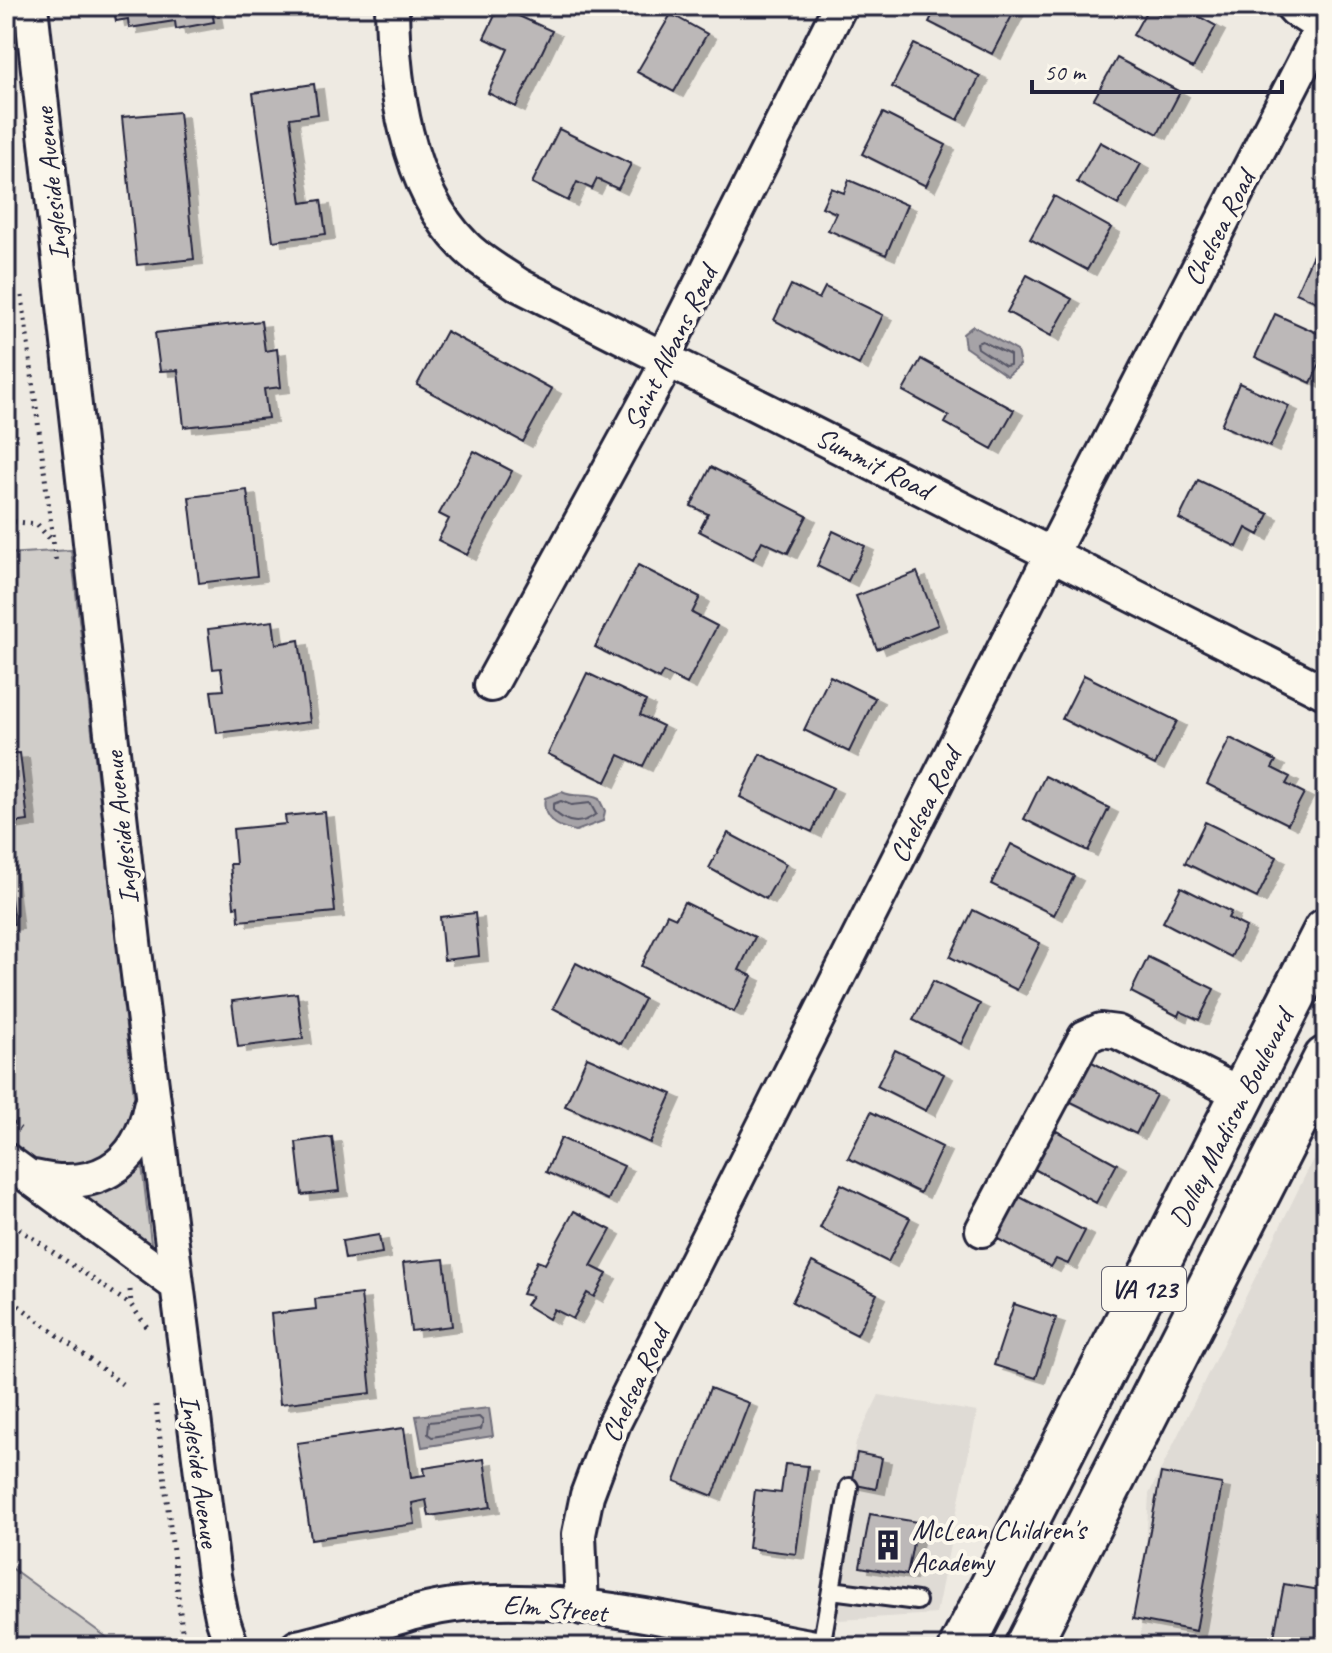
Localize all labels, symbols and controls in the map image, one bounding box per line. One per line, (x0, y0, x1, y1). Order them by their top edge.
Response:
scale bar (1032, 44, 1282, 94)
text: 50 m (1044, 57, 1087, 87)
street label: Ingleside Avenue (25, 104, 76, 262)
street label: Chelsea Road (1175, 161, 1265, 291)
street label: Saint Albans Road (615, 257, 727, 436)
street label: Summit Road (810, 419, 941, 509)
street label: Chelsea Road (881, 738, 971, 868)
street label: Ingleside Avenue (95, 748, 146, 906)
street label: Dolley Madison Boulevard (1161, 1000, 1303, 1232)
road number: VA 123 (1102, 1267, 1186, 1311)
street label: Chelsea Road (593, 1317, 679, 1448)
street label: Ingleside Avenue (172, 1393, 228, 1551)
place label: McLean Children's Academy (912, 1512, 1088, 1579)
building icon: McLean Children's Academy (871, 1528, 905, 1562)
street label: Elm Street (502, 1586, 611, 1630)

